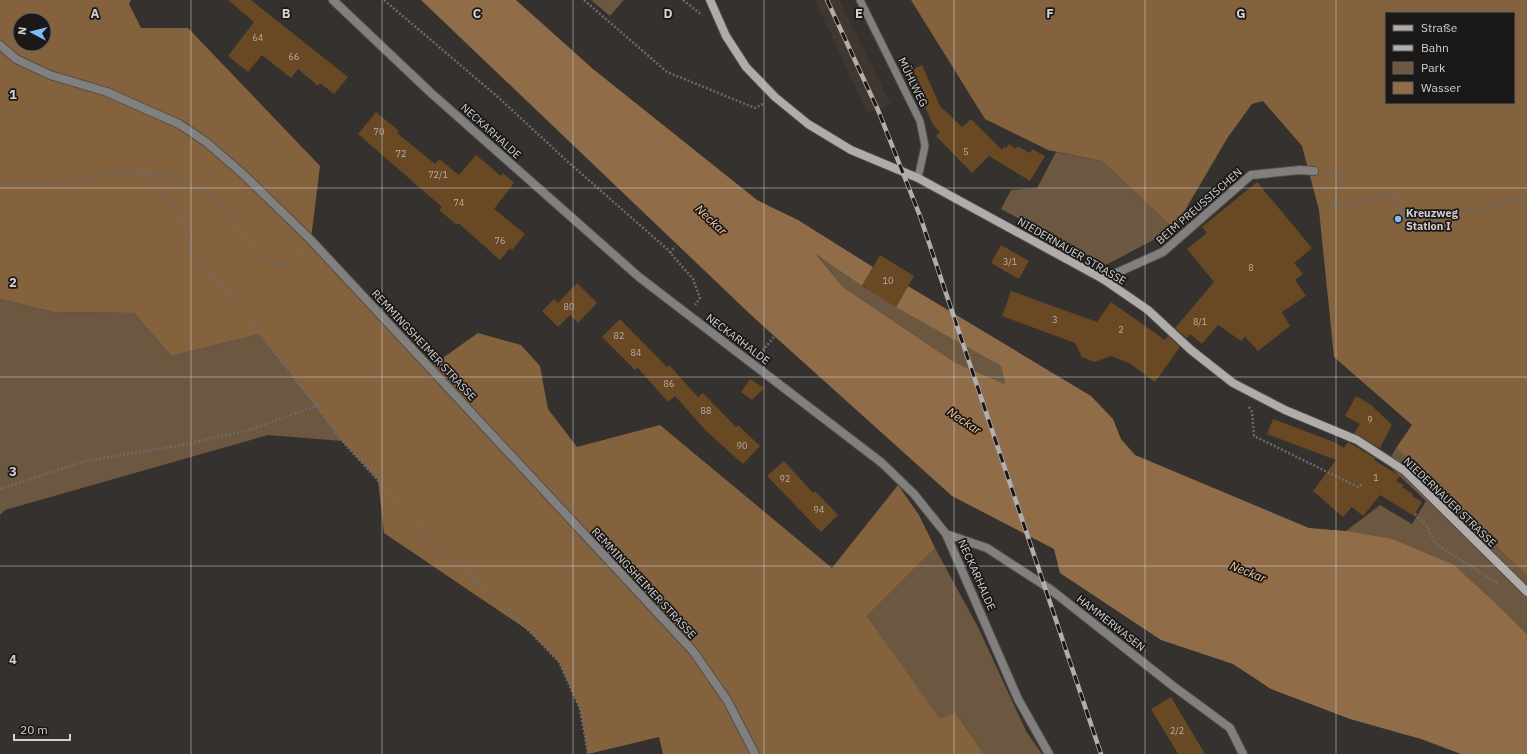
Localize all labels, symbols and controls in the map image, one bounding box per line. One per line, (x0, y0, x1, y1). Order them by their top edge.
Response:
text: A (91, 5, 100, 22)
text: B (282, 5, 291, 22)
text: C (473, 5, 482, 22)
text: D (663, 5, 673, 22)
text: E (855, 5, 863, 22)
text: F (1046, 5, 1054, 22)
text: G (1236, 5, 1246, 22)
north arrow (12, 12, 52, 52)
legend (1385, 12, 1515, 104)
text: Straße (1421, 20, 1458, 35)
text: N (15, 26, 30, 36)
house number: 64 (253, 32, 263, 43)
text: Bahn (1421, 40, 1449, 55)
house number: 66 (289, 51, 299, 62)
street label: MÜHLWEG (895, 55, 931, 109)
text: Park (1421, 60, 1446, 75)
text: Wasser (1421, 80, 1461, 95)
text: 1 (9, 86, 17, 103)
street label: NECKARHALDE (458, 100, 524, 162)
house number: 70 (374, 126, 384, 137)
house number: 5 (963, 146, 969, 157)
house number: 72 (396, 148, 406, 159)
street label: BEIM PREUSSISCHEN (1153, 165, 1245, 247)
house number: 72/1 (428, 169, 448, 180)
house number: 74 (454, 197, 464, 208)
water label: Neckar (692, 201, 731, 238)
place label: Kreuzweg Station I (1406, 206, 1459, 233)
street label: NIEDERNAUER STRASSE (1015, 214, 1129, 288)
marker: Kreuzweg Station I (1393, 214, 1403, 224)
house number: 76 (495, 235, 505, 246)
house number: 3/1 (1003, 256, 1017, 267)
house number: 8 (1248, 262, 1254, 273)
text: 2 (9, 274, 17, 291)
house number: 10 (883, 275, 893, 286)
street label: REMMINGSHEIMER STRASSE (369, 287, 479, 403)
house number: 80 (564, 301, 574, 312)
street label: NECKARHALDE (703, 310, 773, 368)
house number: 3 (1052, 314, 1058, 325)
house number: 8/1 (1193, 316, 1207, 327)
house number: 2 (1118, 324, 1124, 335)
house number: 82 (614, 330, 624, 341)
house number: 84 (631, 347, 641, 358)
house number: 86 (664, 378, 674, 389)
water label: Neckar (945, 404, 985, 438)
house number: 88 (701, 405, 711, 416)
house number: 9 (1367, 414, 1373, 425)
house number: 90 (737, 440, 747, 451)
street label: NIEDERNAUER STRASSE (1401, 454, 1499, 550)
text: 3 (9, 463, 17, 480)
house number: 1 (1373, 472, 1379, 483)
house number: 92 (780, 473, 790, 484)
house number: 94 (814, 504, 824, 515)
street label: REMMINGSHEIMER STRASSE (589, 525, 699, 641)
street label: NECKARHALDE (955, 537, 999, 613)
water label: Neckar (1228, 558, 1269, 586)
street label: HAMMERWASEN (1074, 592, 1148, 654)
text: 4 (9, 651, 17, 668)
scale bar (14, 716, 70, 742)
text: 20 m (20, 722, 48, 737)
house number: 2/2 (1170, 725, 1184, 736)

